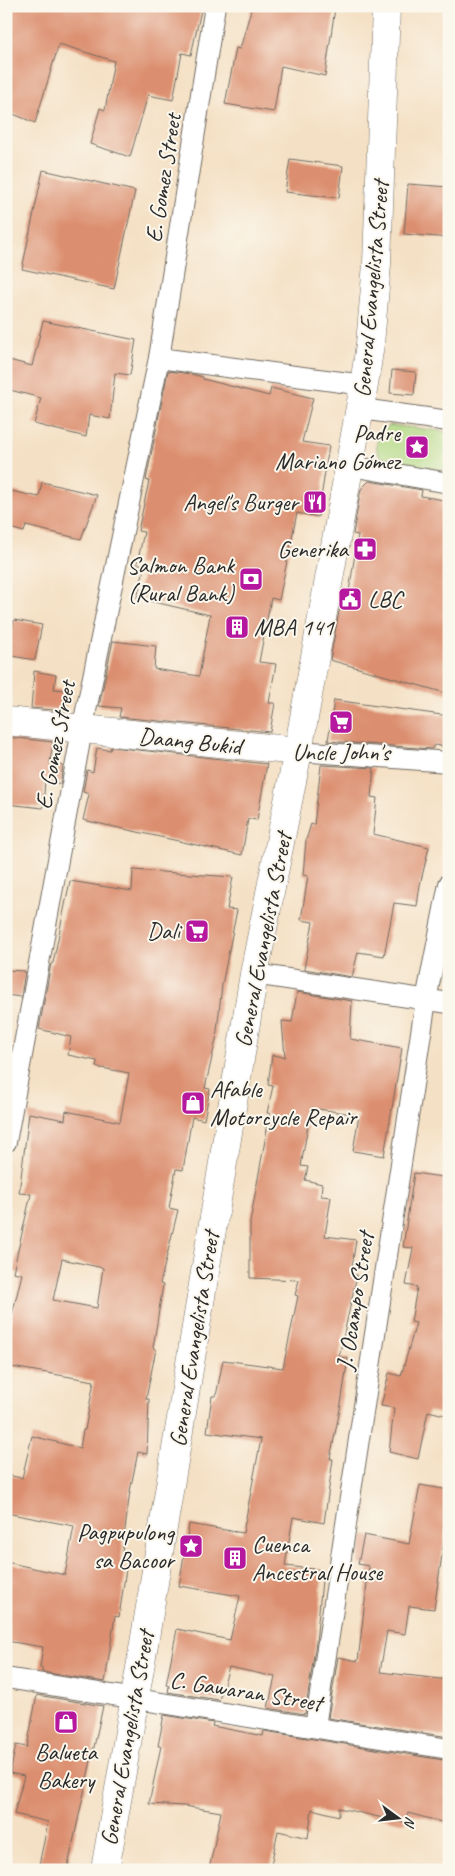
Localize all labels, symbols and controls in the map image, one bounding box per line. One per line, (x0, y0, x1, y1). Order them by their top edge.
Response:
street label: E. Gomez Street (138, 110, 188, 244)
street label: General Evangelista Street (347, 176, 396, 399)
place label: Padre Mariano Gómez (275, 418, 402, 476)
place icon: Padre Mariano Gómez (404, 434, 430, 460)
place label: Angel's Burger (183, 487, 300, 517)
restaurant icon: Angel's Burger (302, 489, 328, 515)
place label: Generika (278, 534, 350, 564)
pharmacy icon: Generika (352, 536, 378, 562)
place label: Salmon Bank (Rural Bank) (126, 550, 236, 608)
bank icon: Salmon Bank (Rural Bank) (238, 566, 264, 592)
place label: LBC (368, 584, 405, 614)
public building icon: LBC (337, 586, 363, 612)
place label: MBA 141 (254, 612, 335, 642)
building icon: MBA 141 (224, 614, 250, 640)
street label: E. Gomez Street (28, 676, 83, 812)
supermarket icon: Uncle John's (328, 709, 354, 735)
street label: Daang Bukid (137, 721, 246, 762)
place label: Uncle John's (292, 737, 392, 767)
street label: General Evangelista Street (228, 827, 299, 1050)
place label: Dali (147, 916, 183, 946)
supermarket icon: Dali (184, 918, 210, 944)
place label: Afable Motorcycle Repair (210, 1074, 359, 1132)
shop icon: Afable Motorcycle Repair (180, 1090, 206, 1116)
street label: General Evangelista Street (162, 1226, 226, 1449)
street label: J. Ocampo Street (329, 1227, 381, 1373)
place label: Pagpupulong sa Bacoor (77, 1517, 176, 1575)
place label: Cuenca Ancestral House (252, 1529, 384, 1587)
place icon: Pagpupulong sa Bacoor (178, 1533, 204, 1559)
building icon: Cuenca Ancestral House (222, 1545, 248, 1571)
street label: General Evangelista Street (93, 1625, 161, 1848)
street label: C. Gawaran Street (168, 1664, 327, 1718)
shop icon: Balueta Bakery (53, 1709, 79, 1735)
place label: Balueta Bakery (35, 1737, 99, 1795)
north arrow (372, 1794, 422, 1844)
text: N (400, 1815, 419, 1830)

